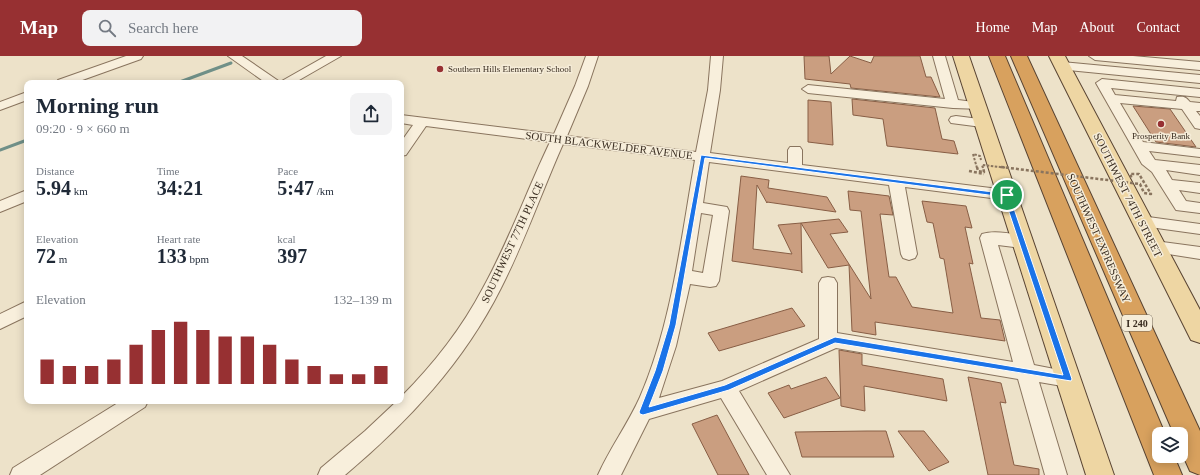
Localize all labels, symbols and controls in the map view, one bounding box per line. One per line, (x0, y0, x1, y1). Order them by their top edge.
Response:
search box (82, 10, 362, 46)
text: Map (20, 17, 58, 38)
icon: search (96, 17, 118, 39)
text: Search here (128, 20, 198, 36)
text: Home (976, 20, 1010, 35)
text: Map (1032, 20, 1057, 35)
text: About (1079, 20, 1114, 35)
text: Contact (1136, 20, 1180, 35)
marker: Southern Hills Elementary School (435, 64, 445, 74)
place label: Southern Hills Elementary School (448, 64, 572, 74)
text: Morning run (36, 93, 159, 118)
button: share (350, 93, 392, 135)
marker: Prosperity Bank (1156, 119, 1166, 129)
text: 09:20 · 9 × 660 m (36, 121, 130, 136)
street label: SOUTH BLACKWELDER AVENUE (525, 129, 694, 161)
street label: SOUTHWEST 74TH STREET (1091, 131, 1165, 259)
place label: Prosperity Bank (1132, 131, 1191, 141)
text: Distance (36, 165, 74, 177)
text: Time (157, 165, 179, 177)
text: Pace (277, 165, 298, 177)
street label: SOUTHWEST EXPRESSWAY (1065, 171, 1133, 305)
text: 5.94 (36, 177, 71, 199)
text: 34:21 (157, 177, 203, 199)
text: 5:47 (277, 177, 314, 199)
pin (990, 178, 1024, 212)
street label: SOUTHWEST 77TH PLACE (479, 179, 546, 305)
icon: arrive (996, 184, 1018, 206)
text: km (71, 185, 88, 197)
text: /km (314, 185, 334, 197)
text: Elevation (36, 233, 78, 245)
text: Heart rate (157, 233, 200, 245)
text: kcal (277, 233, 296, 245)
text: 72 (36, 245, 56, 267)
text: 133 (157, 245, 187, 267)
text: 397 (277, 245, 307, 267)
text: m (56, 253, 67, 265)
text: bpm (187, 253, 209, 265)
text: Elevation (36, 292, 86, 307)
text: 132–139 m (333, 292, 392, 307)
road number: I 240 (1122, 315, 1152, 331)
map controls (1152, 427, 1188, 463)
button: layers (1152, 427, 1188, 463)

